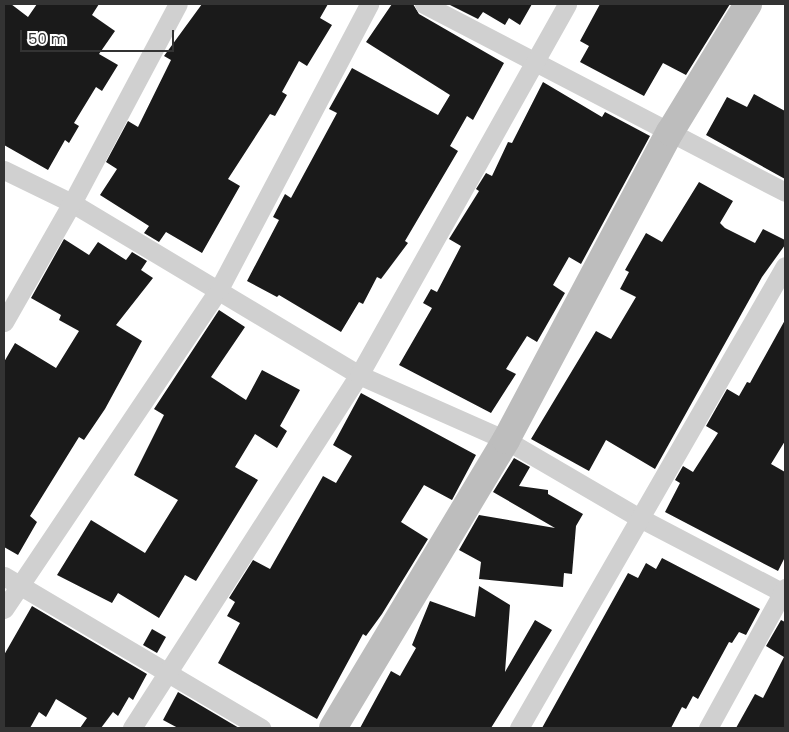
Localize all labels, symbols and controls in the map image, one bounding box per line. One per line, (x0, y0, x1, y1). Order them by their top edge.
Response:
scale bar (22, 20, 176, 52)
text: 50 m (28, 28, 66, 49)

